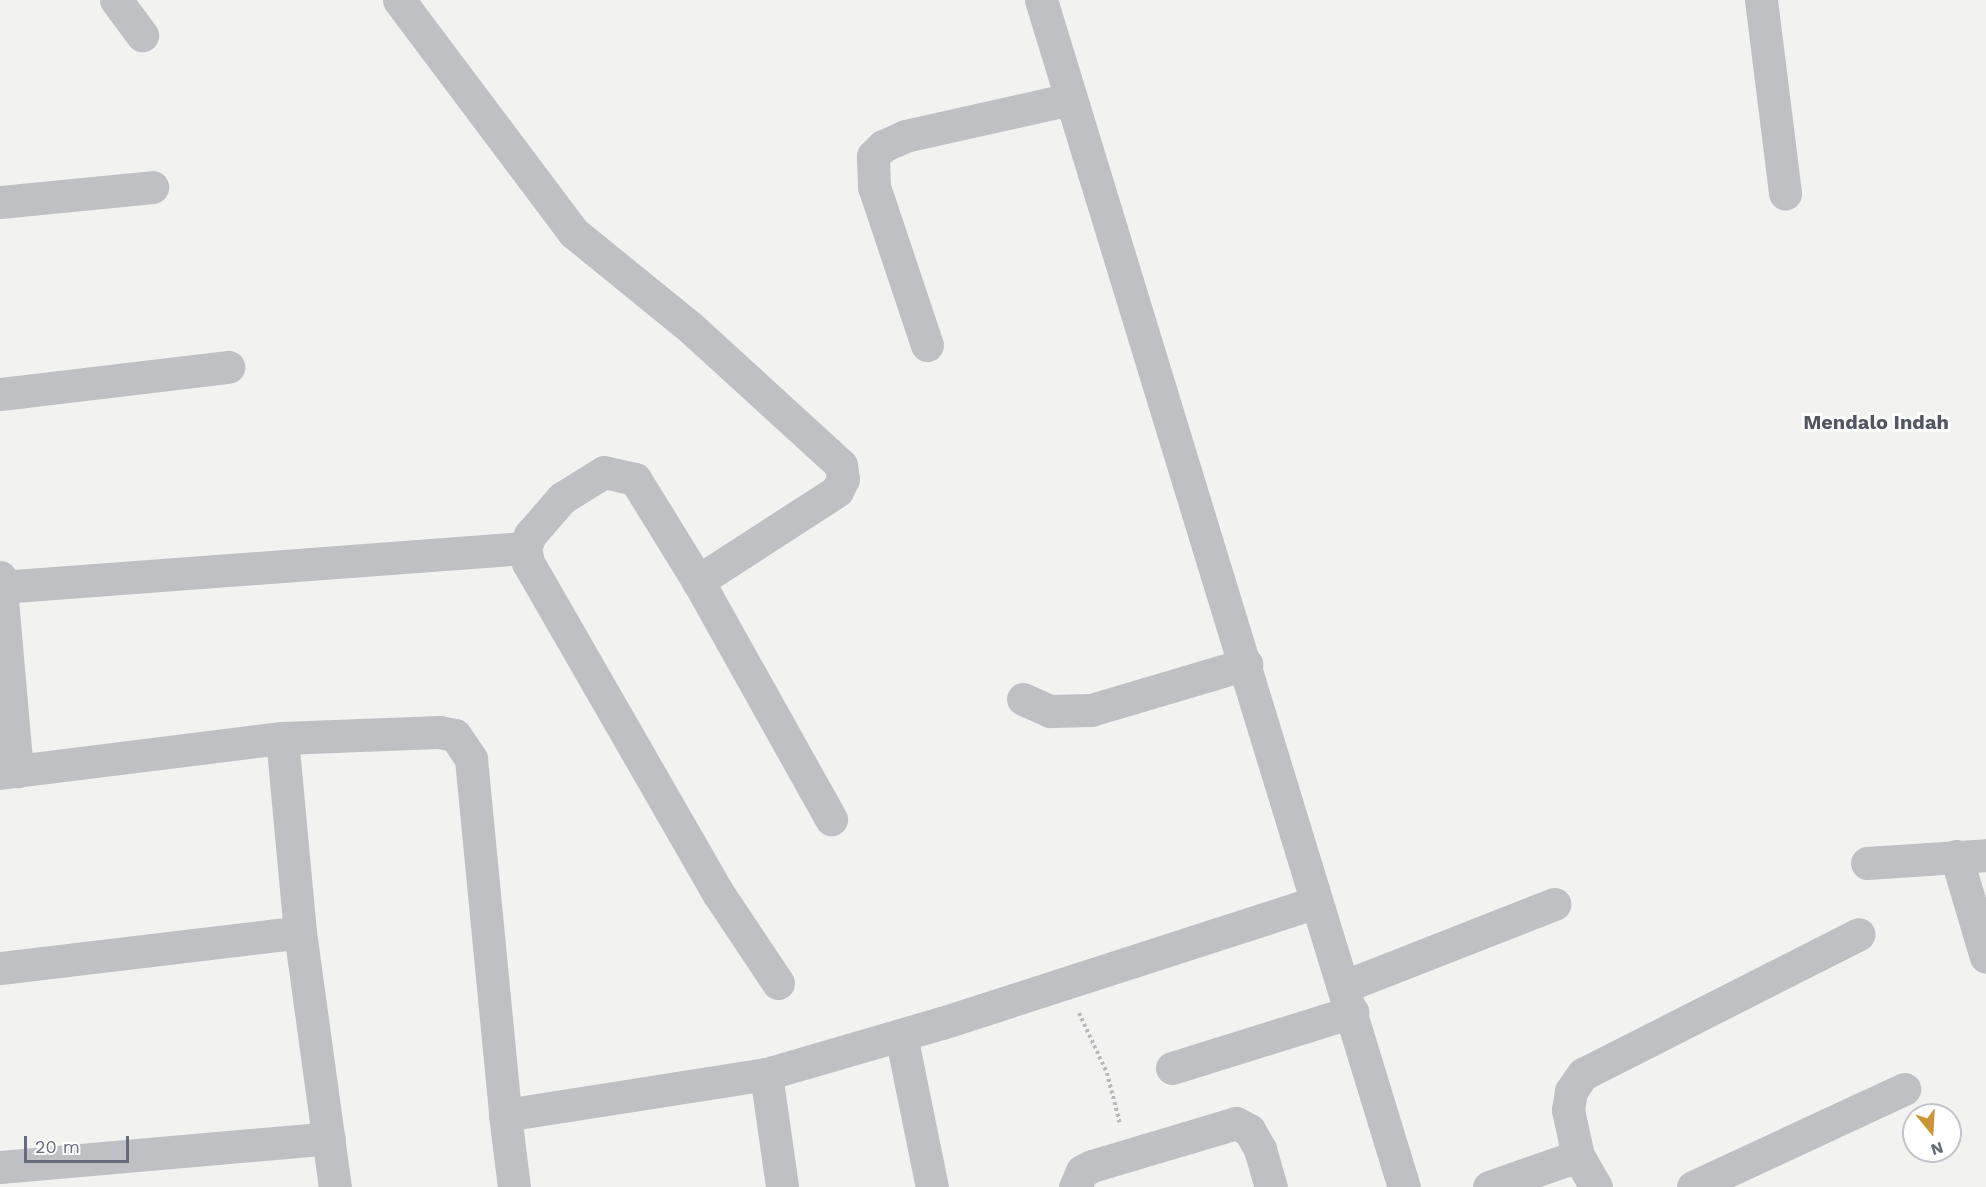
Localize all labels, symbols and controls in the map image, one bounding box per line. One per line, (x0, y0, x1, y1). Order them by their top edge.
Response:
district label: Mendalo Indah (1803, 410, 1949, 434)
north arrow (1902, 1103, 1962, 1163)
scale bar (27, 1124, 132, 1162)
text: 20 m (35, 1136, 80, 1157)
text: N (1929, 1138, 1946, 1160)

